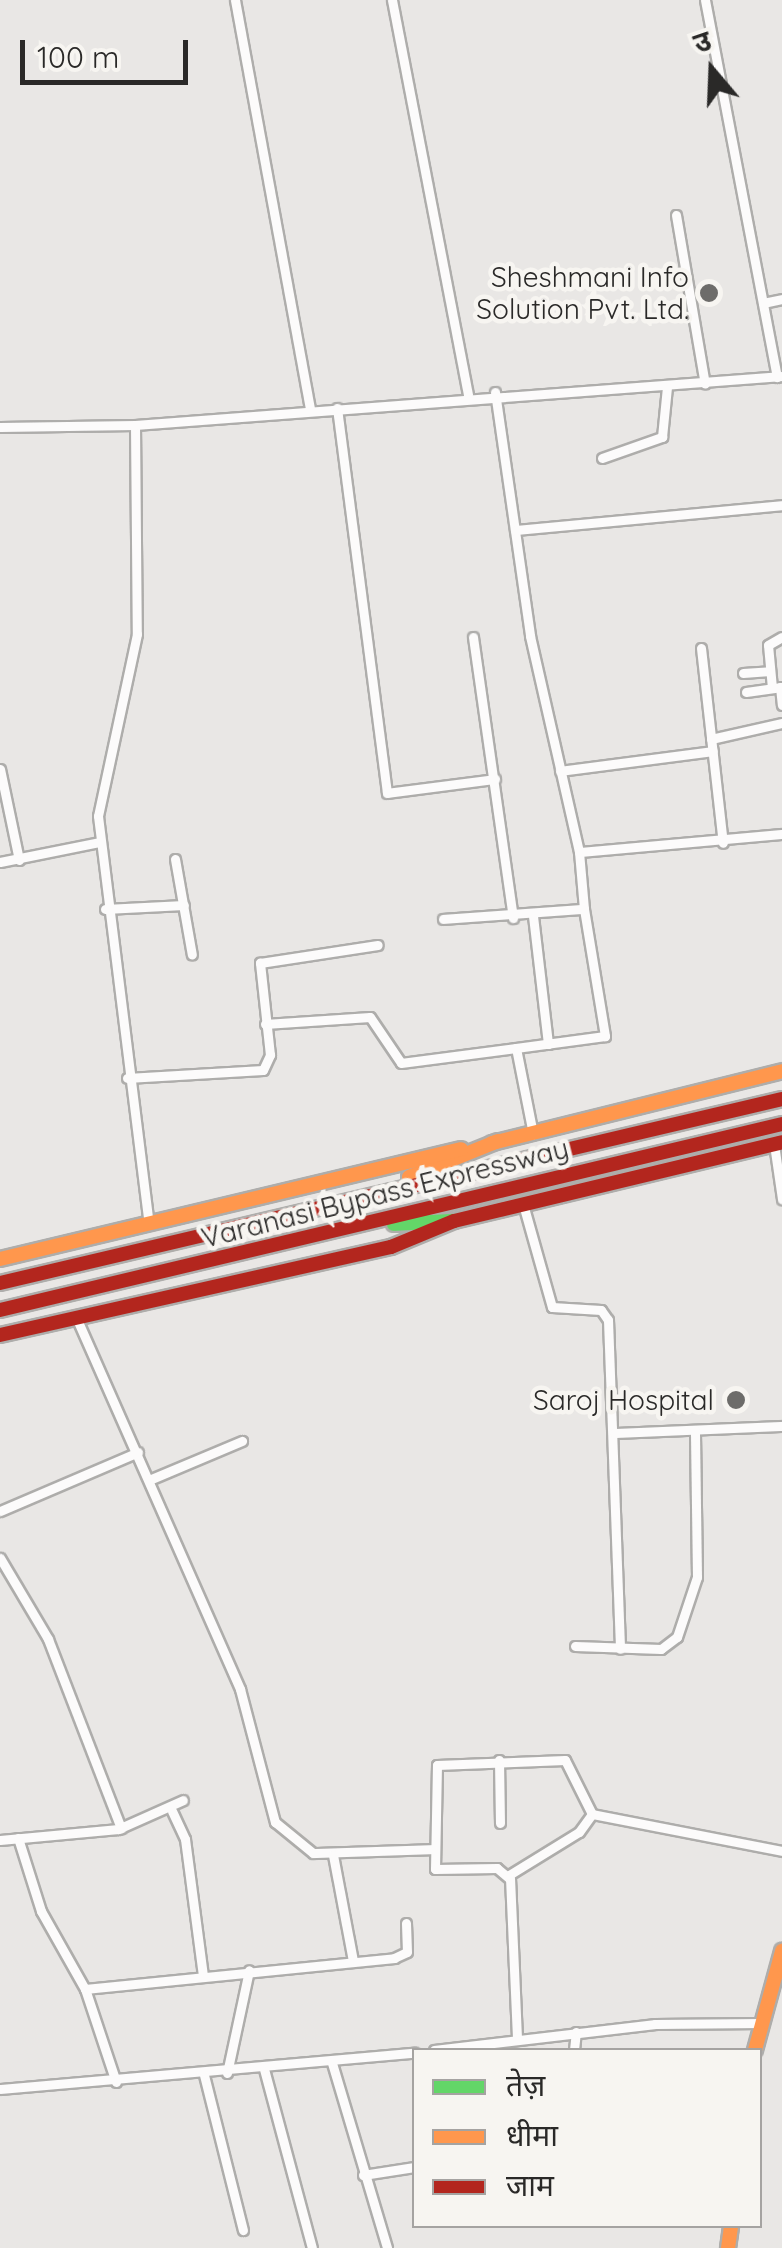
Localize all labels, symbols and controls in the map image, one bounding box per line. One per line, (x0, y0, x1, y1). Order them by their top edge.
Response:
scale bar (25, 20, 192, 82)
north arrow (662, 20, 762, 120)
text: उ (689, 22, 716, 60)
text: 100 m (37, 38, 119, 76)
place label: Sheshmani Info Solution Pvt. Ltd. (476, 260, 689, 326)
marker: Sheshmani Info Solution Pvt. Ltd. (698, 282, 720, 304)
street label: Varanasi Bypass Expressway (198, 1131, 572, 1255)
place label: Saroj Hospital (533, 1383, 714, 1417)
marker: Saroj Hospital (723, 1387, 749, 1413)
legend (412, 2048, 762, 2228)
text: तेज़ (506, 2066, 545, 2104)
text: धीमा (506, 2116, 558, 2154)
text: जाम (506, 2166, 554, 2204)

